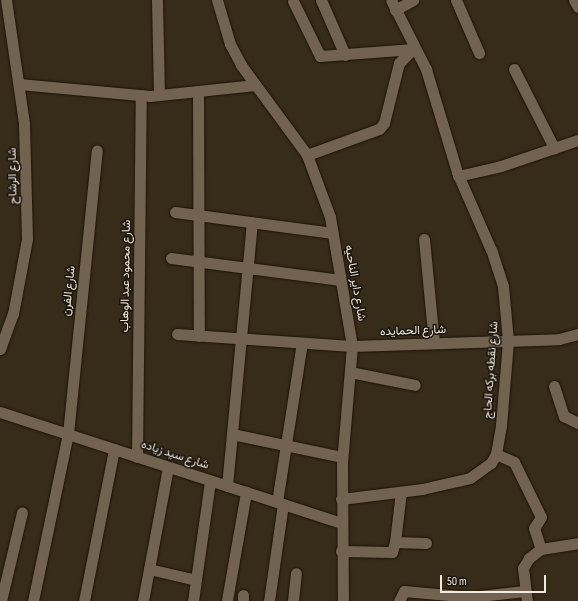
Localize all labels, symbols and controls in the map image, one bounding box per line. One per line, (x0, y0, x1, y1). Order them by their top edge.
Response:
street label: شارع الرشاح (5, 148, 21, 204)
street label: شارع محمود عبد الوهاب (118, 220, 134, 332)
street label: شارع داير الناحيه (341, 244, 369, 322)
street label: شارع الفرن (59, 265, 79, 317)
street label: شارع نقطه بركه الحاج (480, 321, 502, 419)
street label: شارع الحمايده (380, 323, 446, 339)
street label: شارع سيد زياده (139, 437, 211, 473)
scale bar (442, 567, 548, 593)
text: 50 m (447, 574, 467, 589)

